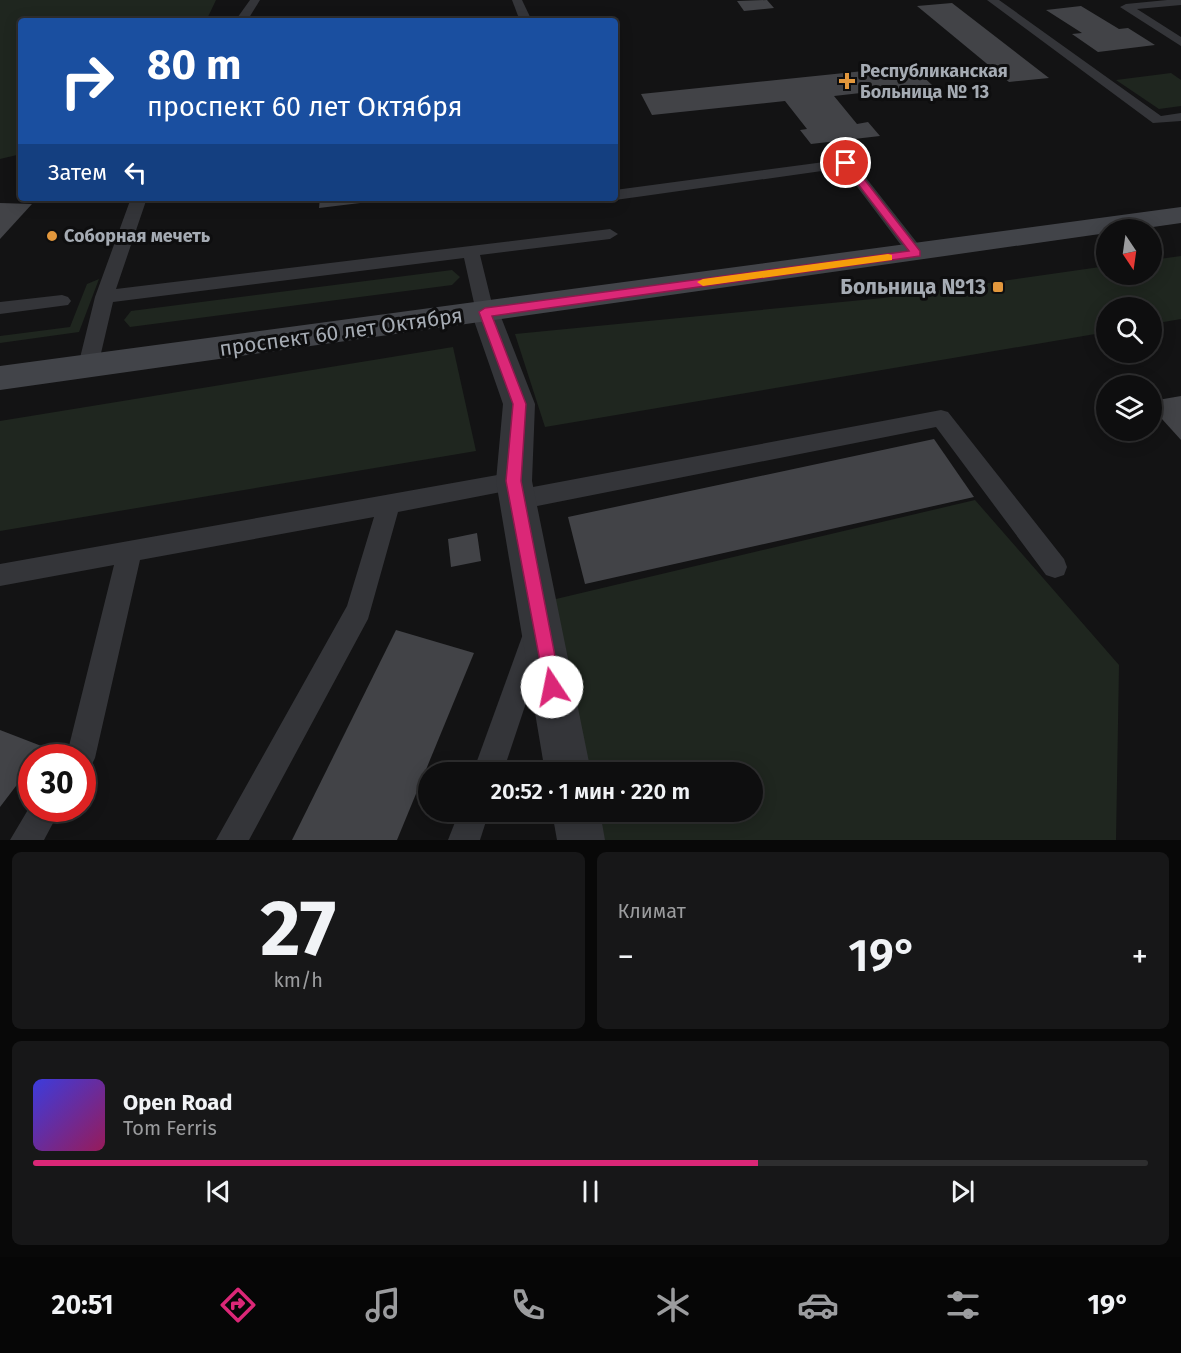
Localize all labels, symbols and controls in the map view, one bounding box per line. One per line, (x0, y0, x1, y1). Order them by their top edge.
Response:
text: 80 m (147, 40, 241, 90)
icon: right (48, 42, 126, 120)
place label: Республиканская Больница № 13 (860, 60, 1008, 103)
marker: Республиканская Больница № 13 (838, 72, 856, 90)
text: проспект 60 лет Октября (147, 91, 463, 123)
pin (820, 137, 871, 188)
icon: arrive (829, 146, 862, 179)
icon: left (119, 156, 152, 189)
text: Затем (48, 159, 107, 186)
north arrow (1096, 219, 1162, 285)
map controls (1096, 219, 1162, 441)
place label: Соборная мечеть (64, 225, 211, 247)
marker: Соборная мечеть (45, 229, 59, 243)
place label: Больница №13 (840, 274, 986, 300)
marker: Больница №13 (991, 280, 1005, 294)
button: search (1096, 297, 1162, 363)
street label: проспект 60 лет Октября (218, 302, 464, 362)
button: layers (1096, 375, 1162, 441)
position arrow (520, 655, 584, 719)
speed limit sign: 30 (18, 744, 96, 822)
text: 20:52 · 1 мин · 220 m (491, 778, 690, 805)
text: 27 (260, 882, 336, 976)
text: Климат (618, 899, 686, 923)
text: 19° (848, 929, 917, 983)
text: − (618, 937, 634, 977)
text: + (1132, 937, 1148, 977)
text: km/h (274, 968, 323, 992)
text: Open Road (123, 1089, 233, 1116)
text: Tom Ferris (123, 1116, 217, 1140)
icon: previous (202, 1175, 235, 1208)
icon: pause (574, 1175, 607, 1208)
icon: next (946, 1175, 979, 1208)
icon: directions (217, 1284, 259, 1326)
icon: music (362, 1284, 404, 1326)
icon: phone (507, 1284, 549, 1326)
icon: climate (652, 1284, 694, 1326)
icon: car (797, 1284, 839, 1326)
icon: filters (942, 1284, 984, 1326)
text: 20:51 (52, 1289, 114, 1321)
text: 19° (1088, 1289, 1129, 1321)

